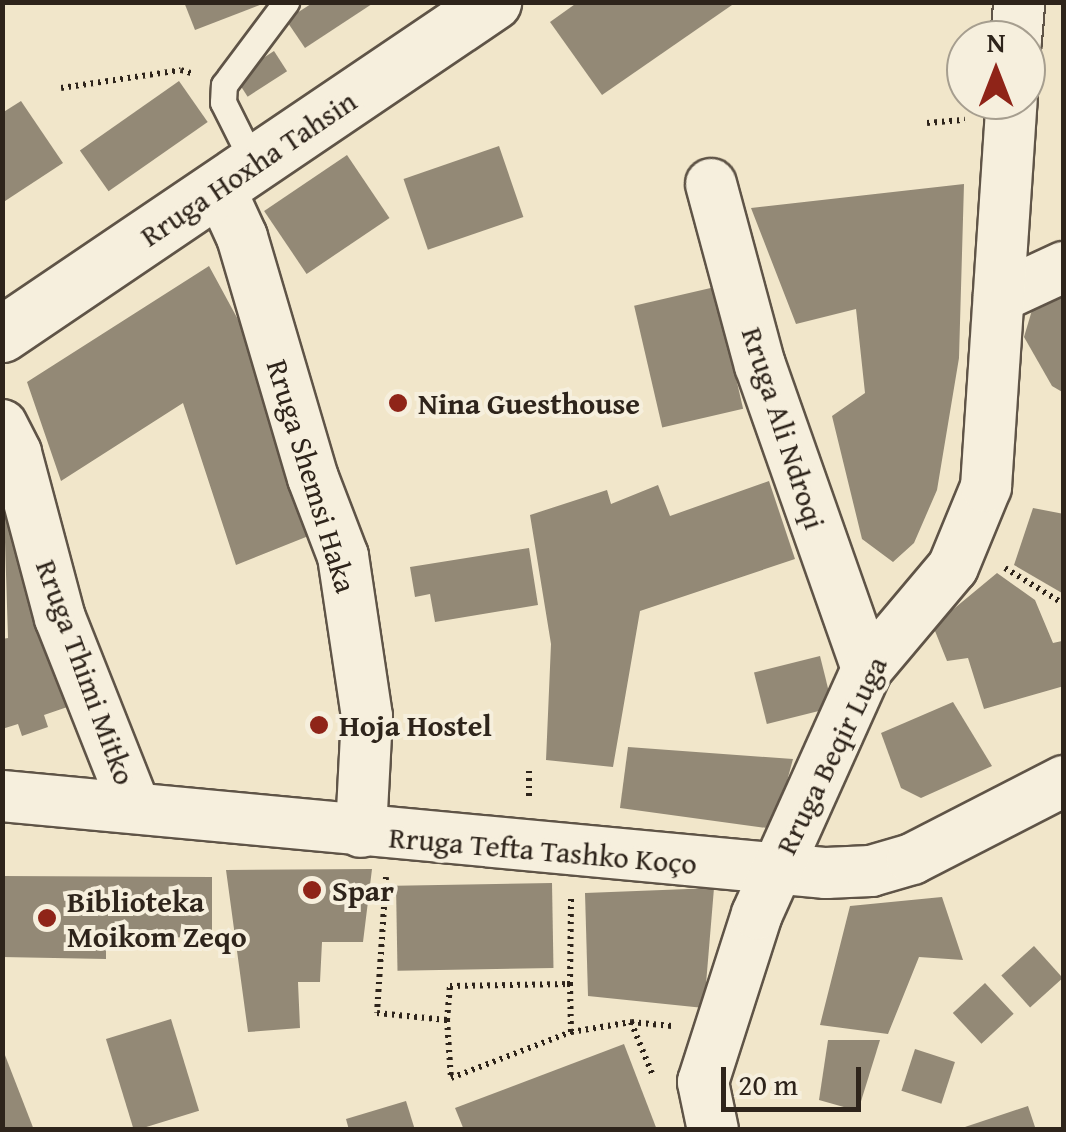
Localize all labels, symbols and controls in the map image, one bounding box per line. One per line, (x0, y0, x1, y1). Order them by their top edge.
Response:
north arrow (946, 20, 1046, 120)
text: N (987, 21, 1005, 62)
street label: Rruga Hoxha Tahsin (133, 82, 363, 254)
street label: Rruga Ali Ndroqi (734, 322, 834, 534)
street label: Rruga Shemsi Haka (259, 355, 365, 597)
place label: Nina Guesthouse (418, 385, 640, 421)
marker: Nina Guesthouse (387, 392, 409, 414)
street label: Rruga Thimi Mitko (29, 555, 143, 789)
street label: Rruga Beqir Luga (768, 650, 894, 860)
place label: Hoja Hostel (339, 707, 492, 743)
marker: Hoja Hostel (308, 714, 330, 736)
street label: Rruga Tefta Tashko Koço (387, 819, 699, 881)
place label: Spar (332, 872, 394, 908)
marker: Spar (301, 879, 323, 901)
place label: Biblioteka Moikom Zeqo (67, 883, 247, 954)
marker: Biblioteka Moikom Zeqo (36, 907, 58, 929)
scale bar (726, 1047, 866, 1109)
text: 20 m (738, 1062, 798, 1106)

